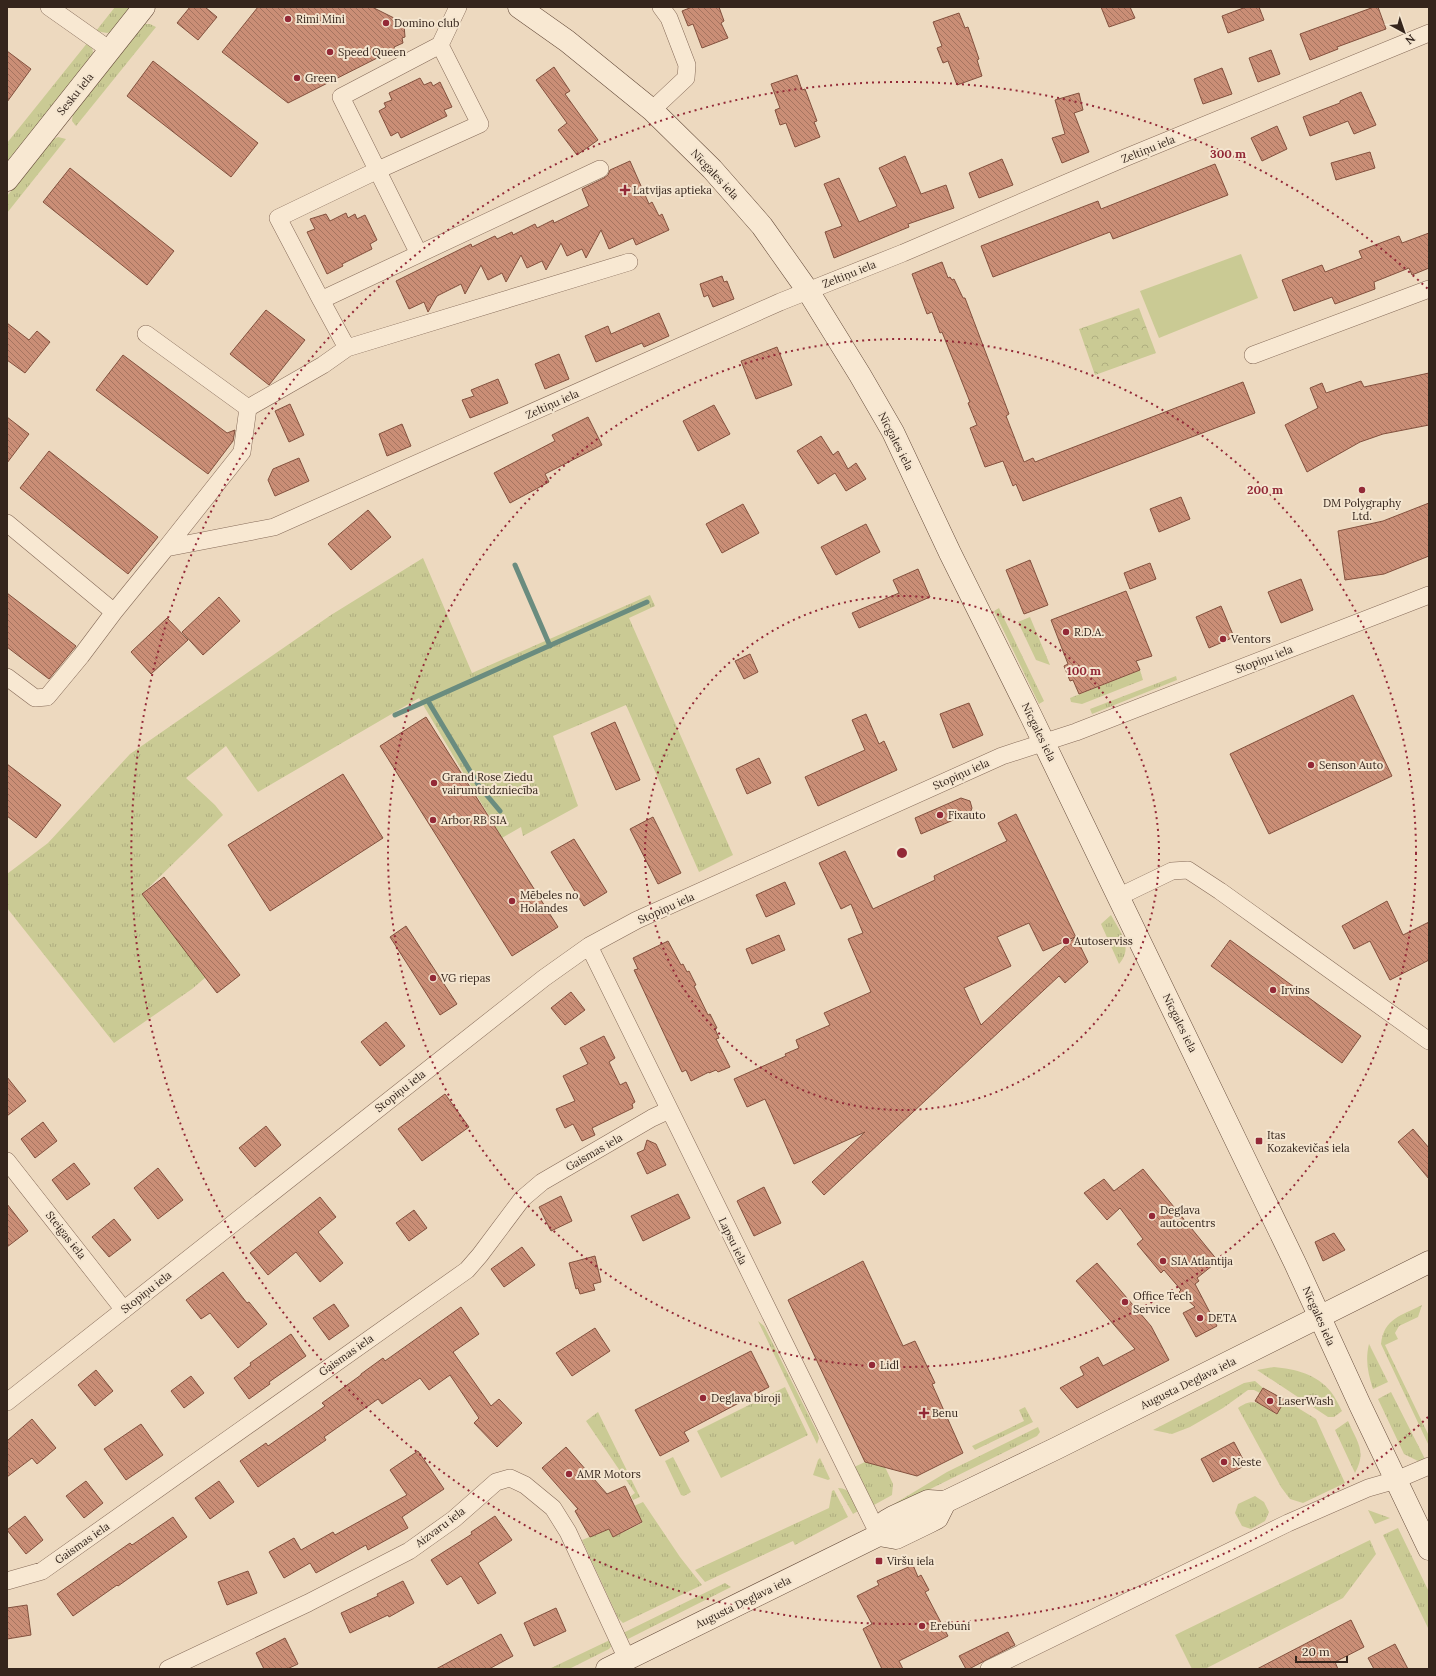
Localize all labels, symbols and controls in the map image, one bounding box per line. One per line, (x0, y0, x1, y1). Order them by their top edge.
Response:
place label: Rimi Mini (296, 12, 345, 26)
north arrow (1384, 12, 1424, 52)
marker: Rimi Mini (283, 14, 293, 24)
place label: Domino club (394, 16, 459, 30)
marker: Domino club (381, 18, 391, 28)
text: N (1402, 32, 1418, 48)
place label: Speed Queen (338, 45, 406, 59)
marker: Speed Queen (325, 47, 335, 57)
street label: Sesku iela (54, 70, 96, 118)
place label: Green (305, 71, 337, 85)
marker: Green (292, 73, 302, 83)
street label: Zeltiņu iela (1119, 132, 1178, 167)
street label: Nīcgales iela (688, 146, 742, 202)
text: 300 m (1210, 146, 1246, 161)
place label: Latvijas aptieka (633, 183, 712, 197)
marker: Latvijas aptieka (620, 185, 630, 195)
street label: Zeltiņu iela (820, 257, 879, 292)
street label: Zeltiņu iela (523, 386, 582, 423)
street label: Nīcgales iela (875, 409, 917, 473)
text: 200 m (1247, 482, 1283, 497)
marker: DM Polygraphy Ltd. (1357, 485, 1367, 495)
place label: DM Polygraphy Ltd. (1323, 496, 1401, 523)
place label: R.D.A. (1074, 625, 1104, 639)
marker: R.D.A. (1061, 627, 1071, 637)
place label: Ventors (1230, 632, 1271, 646)
marker: Ventors (1218, 634, 1228, 644)
street label: Stopiņu iela (1233, 642, 1295, 677)
text: 100 m (1067, 663, 1101, 678)
street label: Nīcgales iela (1019, 700, 1059, 764)
street label: Stopiņu iela (931, 755, 992, 794)
place label: Senson Auto (1319, 758, 1383, 772)
marker: Senson Auto (1306, 760, 1316, 770)
place label: Grand Rose Ziedu vairumtirdzniecība (442, 770, 538, 797)
marker: Grand Rose Ziedu vairumtirdzniecība (429, 778, 439, 788)
place label: Fixauto (948, 808, 986, 822)
marker: Fixauto (935, 810, 945, 820)
place label: Arbor RB SIA (440, 813, 508, 827)
marker: Arbor RB SIA (428, 815, 438, 825)
centre of rings (895, 846, 909, 860)
place label: Mēbeles no Holandes (520, 888, 578, 915)
street label: Stopiņu iela (636, 889, 697, 928)
marker: Mēbeles no Holandes (507, 896, 517, 906)
place label: Autoserviss (1073, 934, 1133, 948)
marker: Autoserviss (1061, 936, 1071, 946)
place label: VG riepas (440, 971, 490, 985)
marker: VG riepas (428, 973, 438, 983)
place label: Irvins (1281, 983, 1310, 997)
marker: Irvins (1268, 985, 1278, 995)
street label: Nīcgales iela (1160, 991, 1200, 1055)
street label: Stopiņu iela (372, 1067, 429, 1116)
place label: Itas Kozakevičas iela (1267, 1128, 1350, 1155)
street label: Gaismas iela (563, 1130, 625, 1174)
marker: Itas Kozakevičas iela (1254, 1136, 1264, 1146)
place label: Deglava autocentrs (1160, 1203, 1215, 1230)
street label: Steigas iela (43, 1208, 89, 1262)
marker: Deglava autocentrs (1147, 1211, 1157, 1221)
street label: Lapsu iela (716, 1215, 751, 1267)
place label: SIA Atlantija (1171, 1254, 1233, 1268)
marker: SIA Atlantija (1158, 1256, 1168, 1266)
street label: Stopiņu iela (118, 1268, 175, 1317)
street label: Nīcgales iela (1300, 1284, 1338, 1348)
place label: Office Tech Service (1133, 1289, 1192, 1316)
marker: Office Tech Service (1120, 1297, 1130, 1307)
place label: DETA (1208, 1311, 1238, 1325)
marker: DETA (1195, 1313, 1205, 1323)
street label: Gaismas iela (316, 1331, 376, 1379)
street label: Augusta Deglava iela (1137, 1354, 1238, 1413)
place label: Lidl (880, 1358, 899, 1372)
marker: Lidl (867, 1360, 877, 1370)
place label: Deglava biroji (711, 1391, 781, 1405)
marker: Deglava biroji (698, 1393, 708, 1403)
place label: LaserWash (1278, 1394, 1334, 1408)
marker: LaserWash (1265, 1396, 1275, 1406)
place label: Benu (932, 1406, 958, 1420)
marker: Benu (919, 1408, 929, 1418)
place label: Neste (1232, 1455, 1262, 1469)
marker: Neste (1219, 1457, 1229, 1467)
place label: AMR Motors (576, 1467, 641, 1481)
marker: AMR Motors (564, 1469, 574, 1479)
street label: Aizvaru iela (412, 1504, 468, 1551)
street label: Gaismas iela (52, 1519, 112, 1567)
place label: Viršu iela (886, 1554, 934, 1568)
marker: Viršu iela (874, 1556, 884, 1566)
street label: Augusta Deglava iela (692, 1573, 793, 1632)
place label: Erebuni (930, 1619, 970, 1633)
marker: Erebuni (917, 1621, 927, 1631)
scale bar (1296, 1638, 1347, 1664)
text: 20 m (1302, 1644, 1330, 1659)

